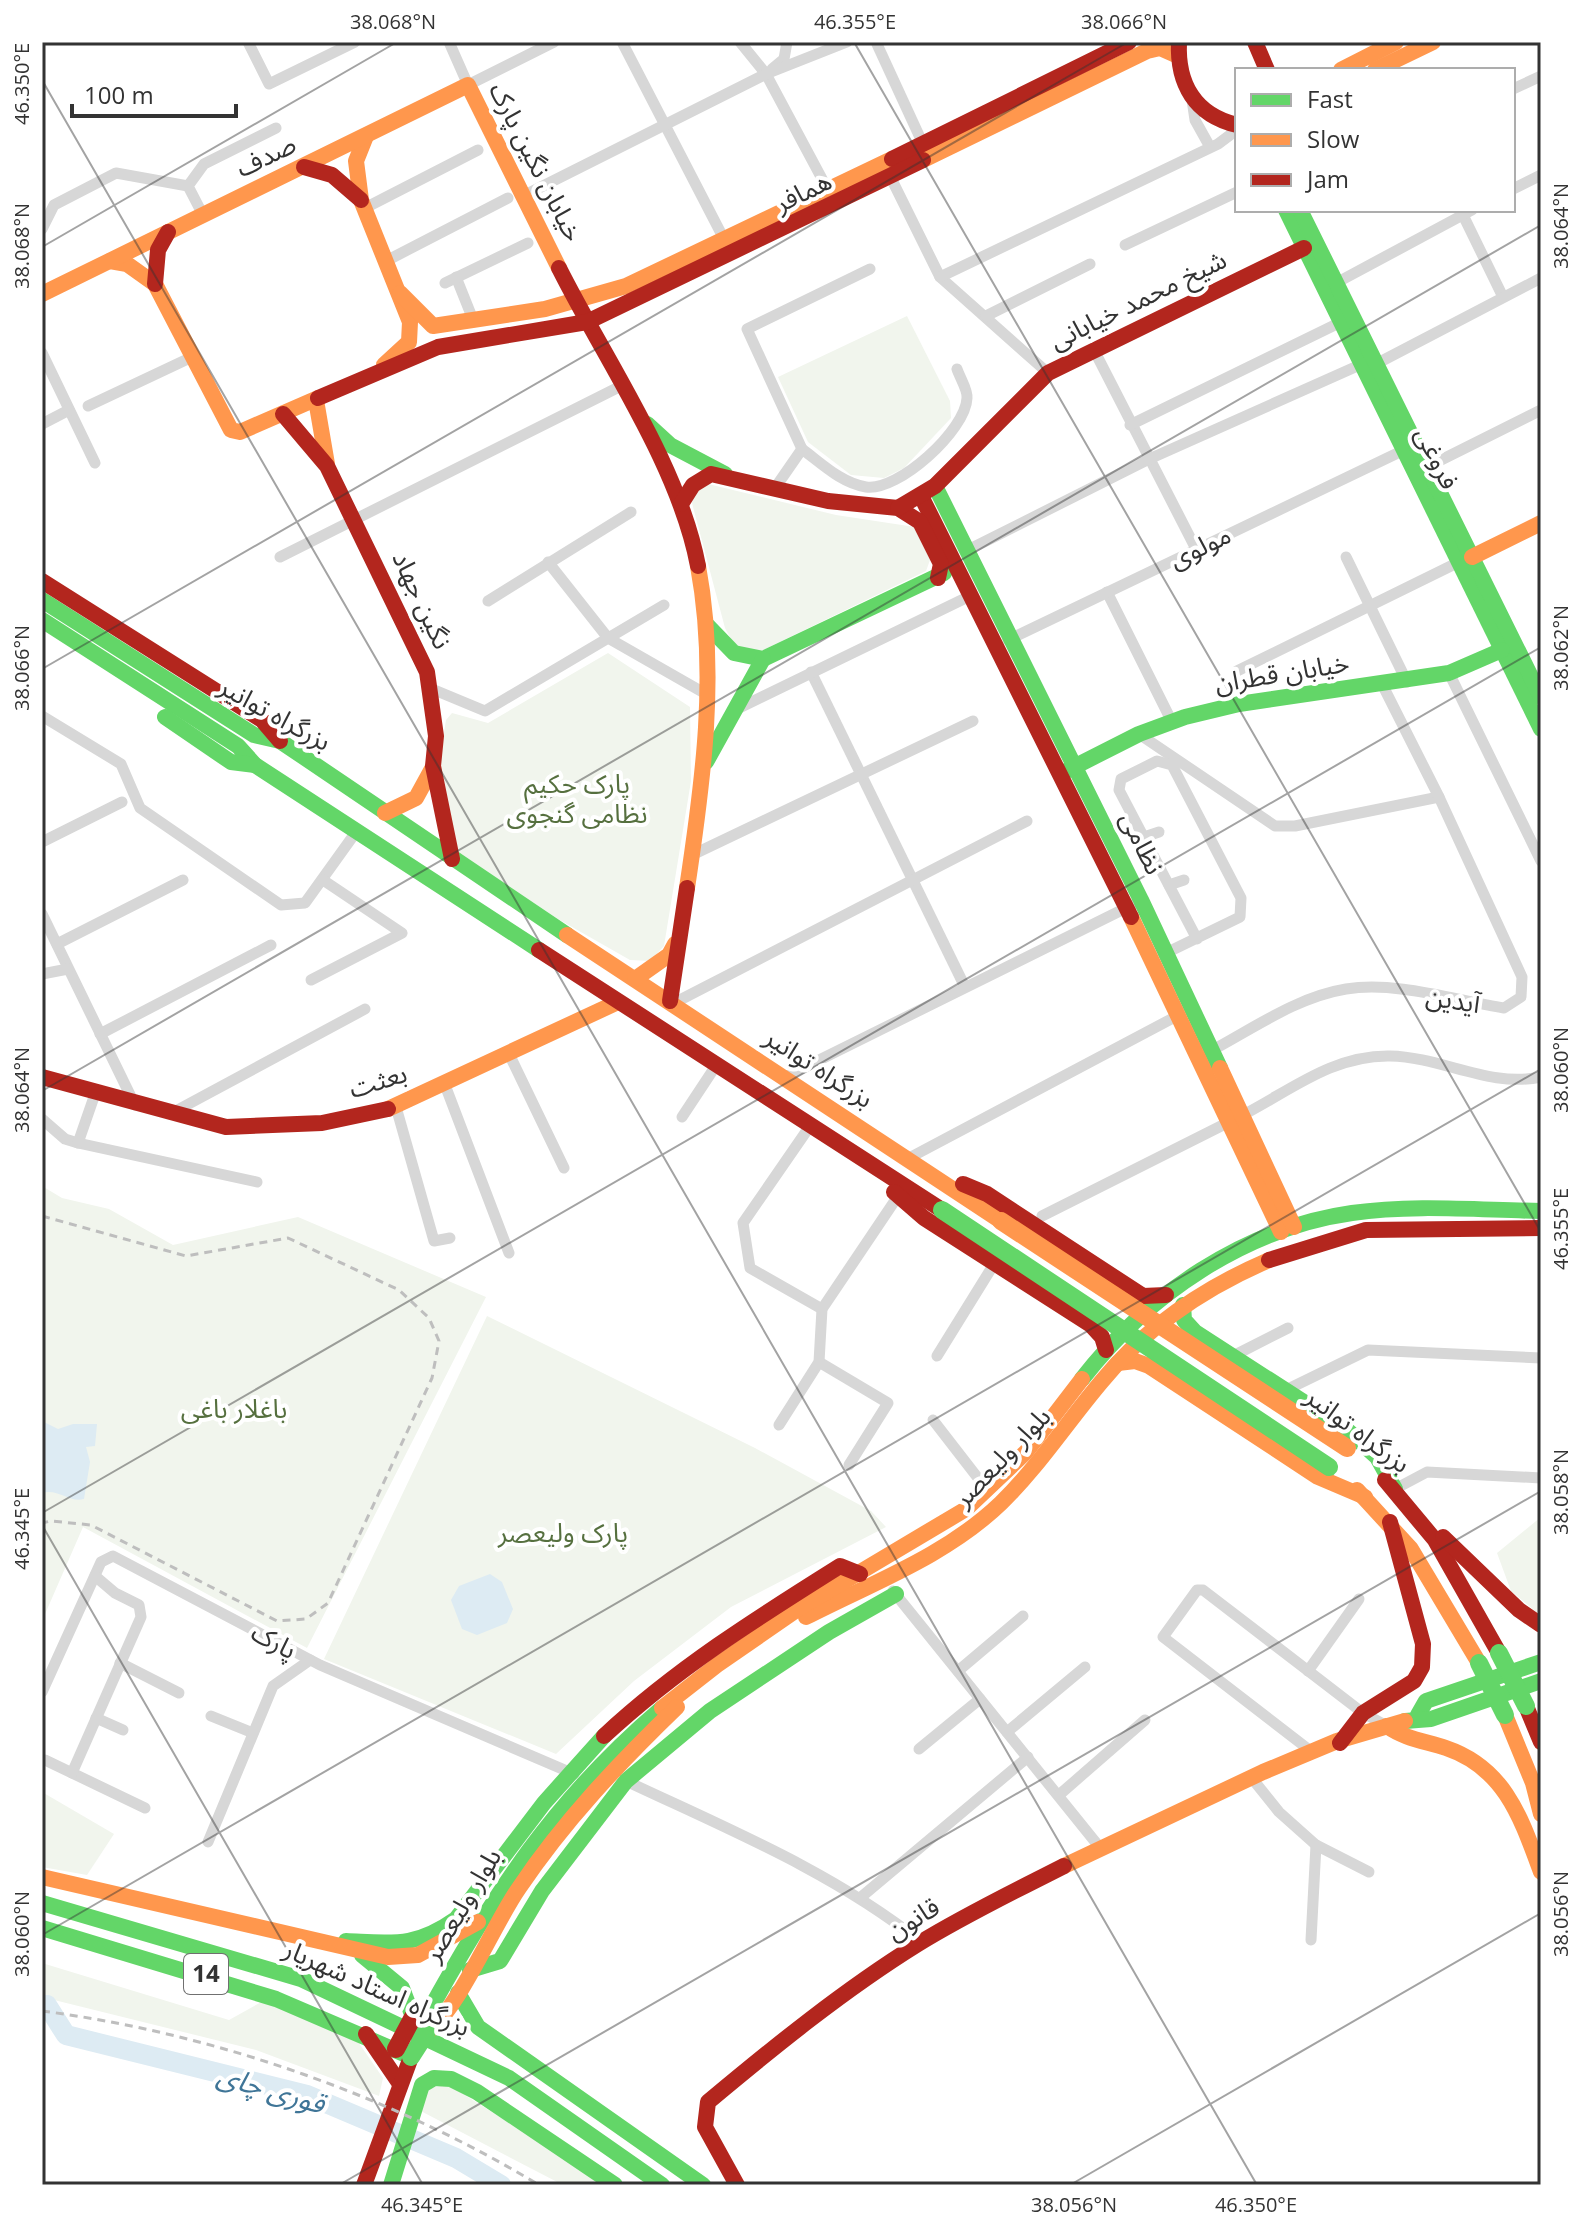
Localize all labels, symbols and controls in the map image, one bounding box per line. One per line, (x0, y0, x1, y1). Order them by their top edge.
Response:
text: 38.068°N (350, 8, 436, 35)
text: 46.355°E (814, 8, 896, 35)
text: 38.066°N (1081, 8, 1167, 35)
text: 46.350°E (8, 43, 35, 125)
scale bar (72, 68, 236, 118)
legend (1235, 68, 1515, 212)
street label: خیابان نگین پارک (481, 76, 592, 247)
text: 100 m (84, 78, 154, 111)
text: Fast (1307, 82, 1353, 115)
text: Slow (1307, 122, 1360, 155)
street label: صدف (229, 125, 302, 185)
street label: همافر (767, 162, 837, 221)
text: Jam (1305, 162, 1349, 195)
text: 38.064°N (1547, 183, 1574, 269)
text: 38.068°N (8, 203, 35, 289)
street label: شیخ محمد خیابانی (1043, 241, 1233, 360)
street label: فروغى (1407, 420, 1468, 495)
street label: مولوی (1163, 516, 1237, 576)
street label: نگین جهاد (385, 545, 461, 654)
text: 38.062°N (1547, 605, 1574, 691)
text: 38.066°N (8, 625, 35, 711)
street label: خیابان قطران (1212, 644, 1352, 700)
street label: بزرگراه توانیر (212, 667, 338, 759)
park label: پارک حکیم نظامی گنجوی (507, 765, 647, 831)
street label: نظامی (1112, 805, 1174, 880)
street label: آیدین (1423, 977, 1484, 1021)
street label: بزرگراه توانیر (757, 1018, 881, 1116)
text: 38.060°N (1547, 1027, 1574, 1113)
text: 38.064°N (8, 1047, 35, 1133)
street label: بعثت (344, 1054, 411, 1106)
text: 46.355°E (1547, 1188, 1574, 1270)
street label: بزرگراه توانیر (1298, 1377, 1418, 1481)
park label: باغلار باغی (181, 1390, 287, 1426)
street label: بلوار ولیعصر (944, 1398, 1058, 1515)
text: 38.058°N (1547, 1449, 1574, 1535)
text: 46.345°E (8, 1488, 35, 1570)
park label: پارک ولیعصر (497, 1514, 628, 1550)
street label: پارک (245, 1613, 304, 1667)
street label: بلوار ولیعصر (413, 1841, 509, 1969)
text: 38.056°N (1547, 1871, 1574, 1957)
street label: قانون (879, 1888, 946, 1948)
text: 38.060°N (8, 1891, 35, 1977)
street label: بزرگراه استاد شهریار (278, 1929, 476, 2044)
road number: 14 (184, 1954, 228, 1994)
water label: قوری چای (213, 2055, 331, 2123)
text: 46.345°E (381, 2191, 463, 2218)
text: 38.056°N (1031, 2191, 1117, 2218)
text: 46.350°E (1215, 2191, 1297, 2218)

